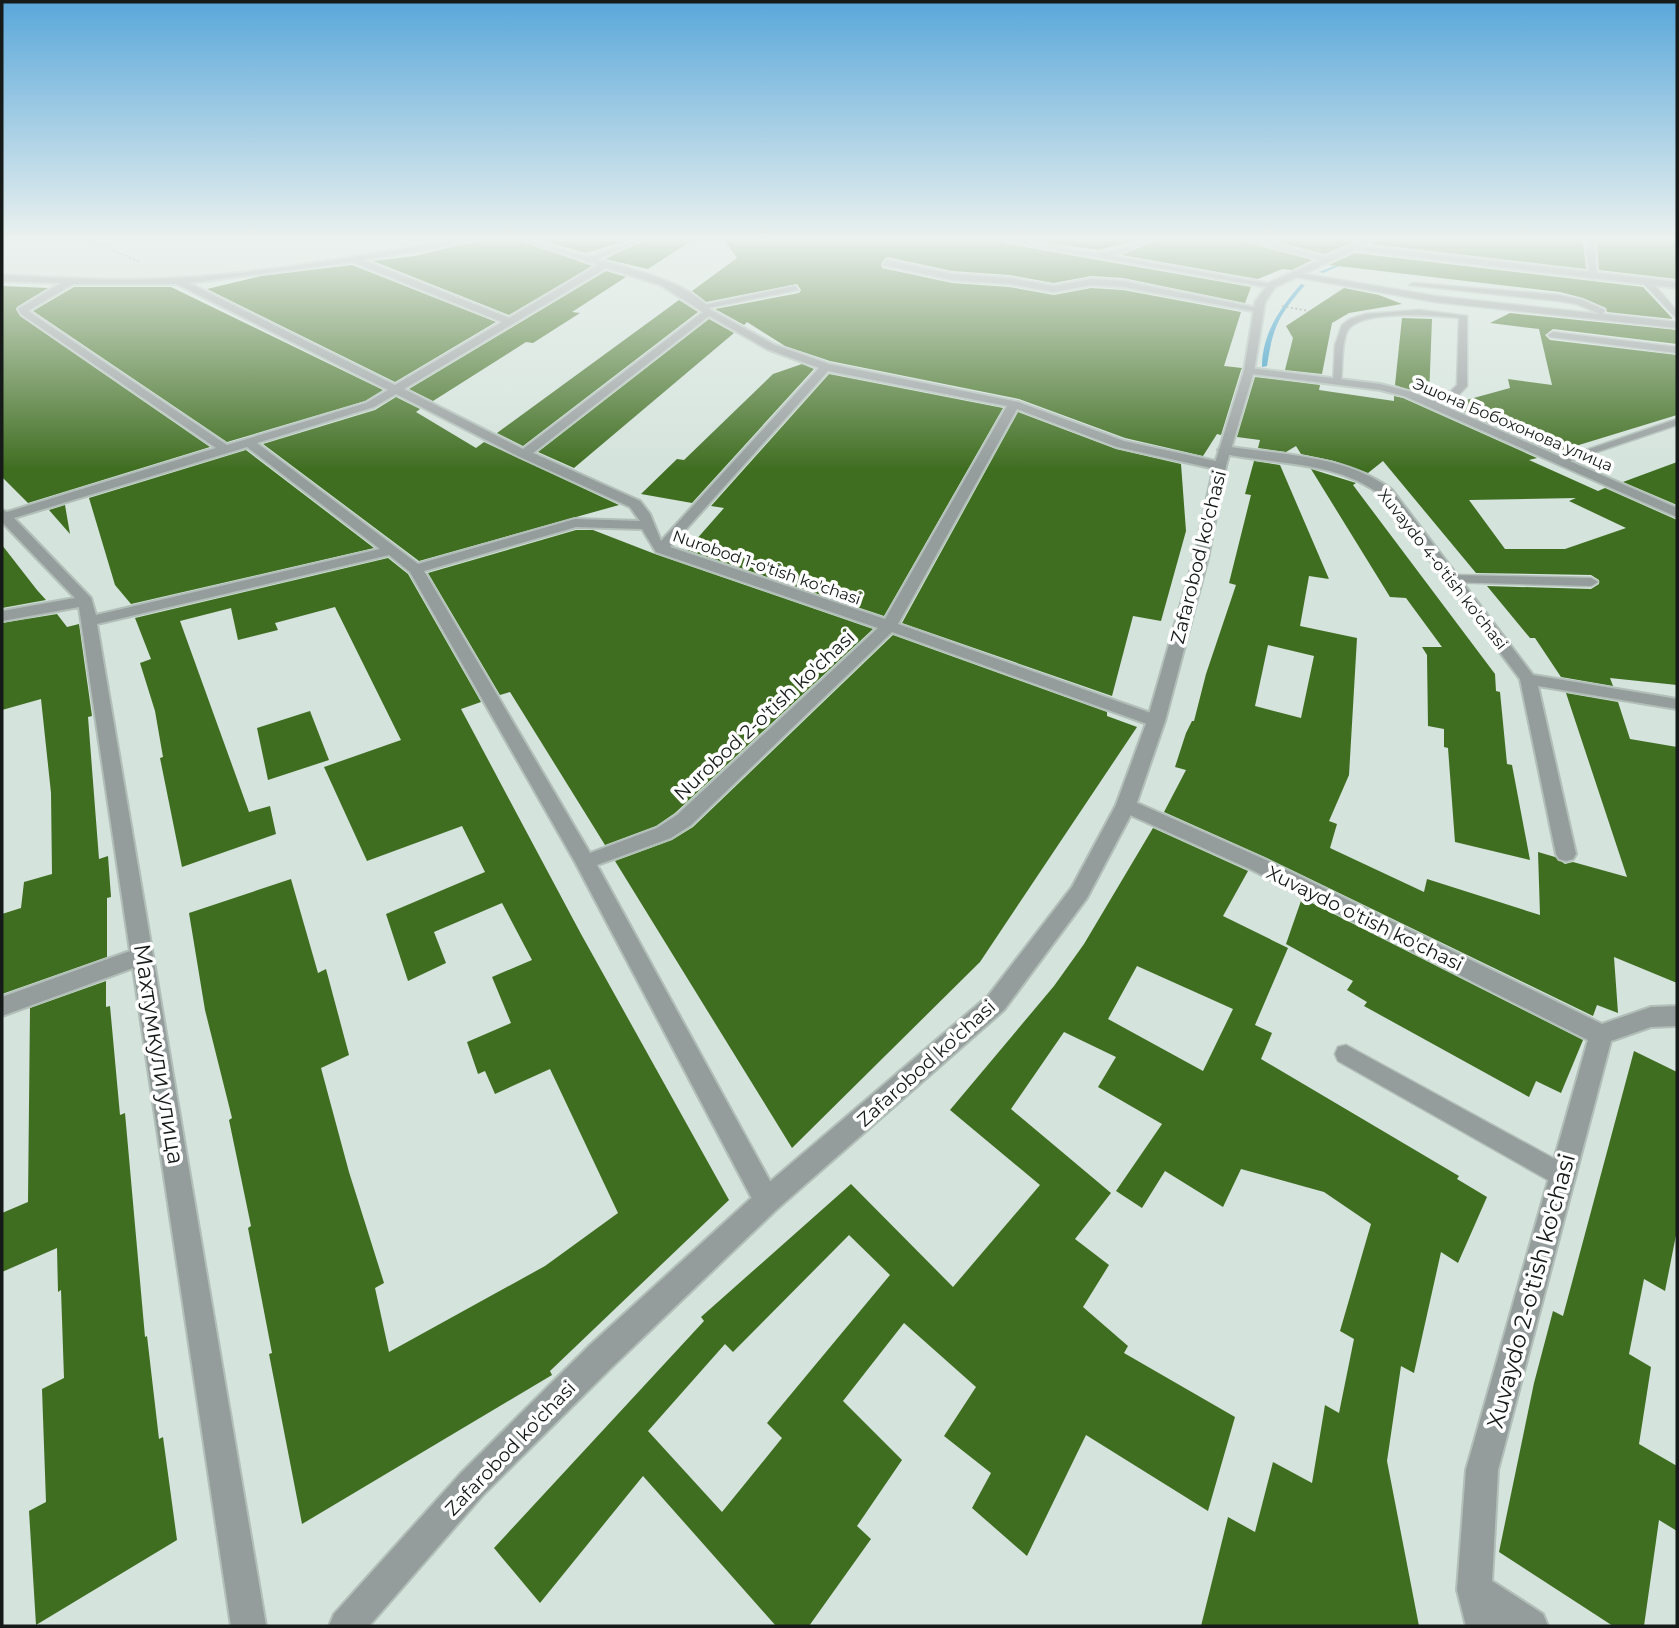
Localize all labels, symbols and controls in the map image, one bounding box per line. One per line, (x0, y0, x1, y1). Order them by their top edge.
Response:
street label: Эшона Бобохонова улица (1410, 374, 1616, 475)
street label: Zafarobod ko'chasi (1166, 468, 1231, 646)
street label: Xuvaydo 4-o'tish ko'chasi (1374, 485, 1511, 653)
street label: Nurobod 1-o'tish ko'chasi (670, 526, 863, 609)
street label: Nurobod 2-o'tish ko'chasi (669, 626, 860, 805)
street label: Xuvaydo o'tish ko'chasi (1263, 861, 1467, 976)
street label: Махтумкули улица (128, 942, 190, 1166)
street label: Zafarobod ko'chasi (852, 995, 1000, 1132)
street label: Xuvaydo 2-o'tish ko'chasi (1481, 1151, 1581, 1431)
street label: Zafarobod ko'chasi (440, 1376, 581, 1520)

